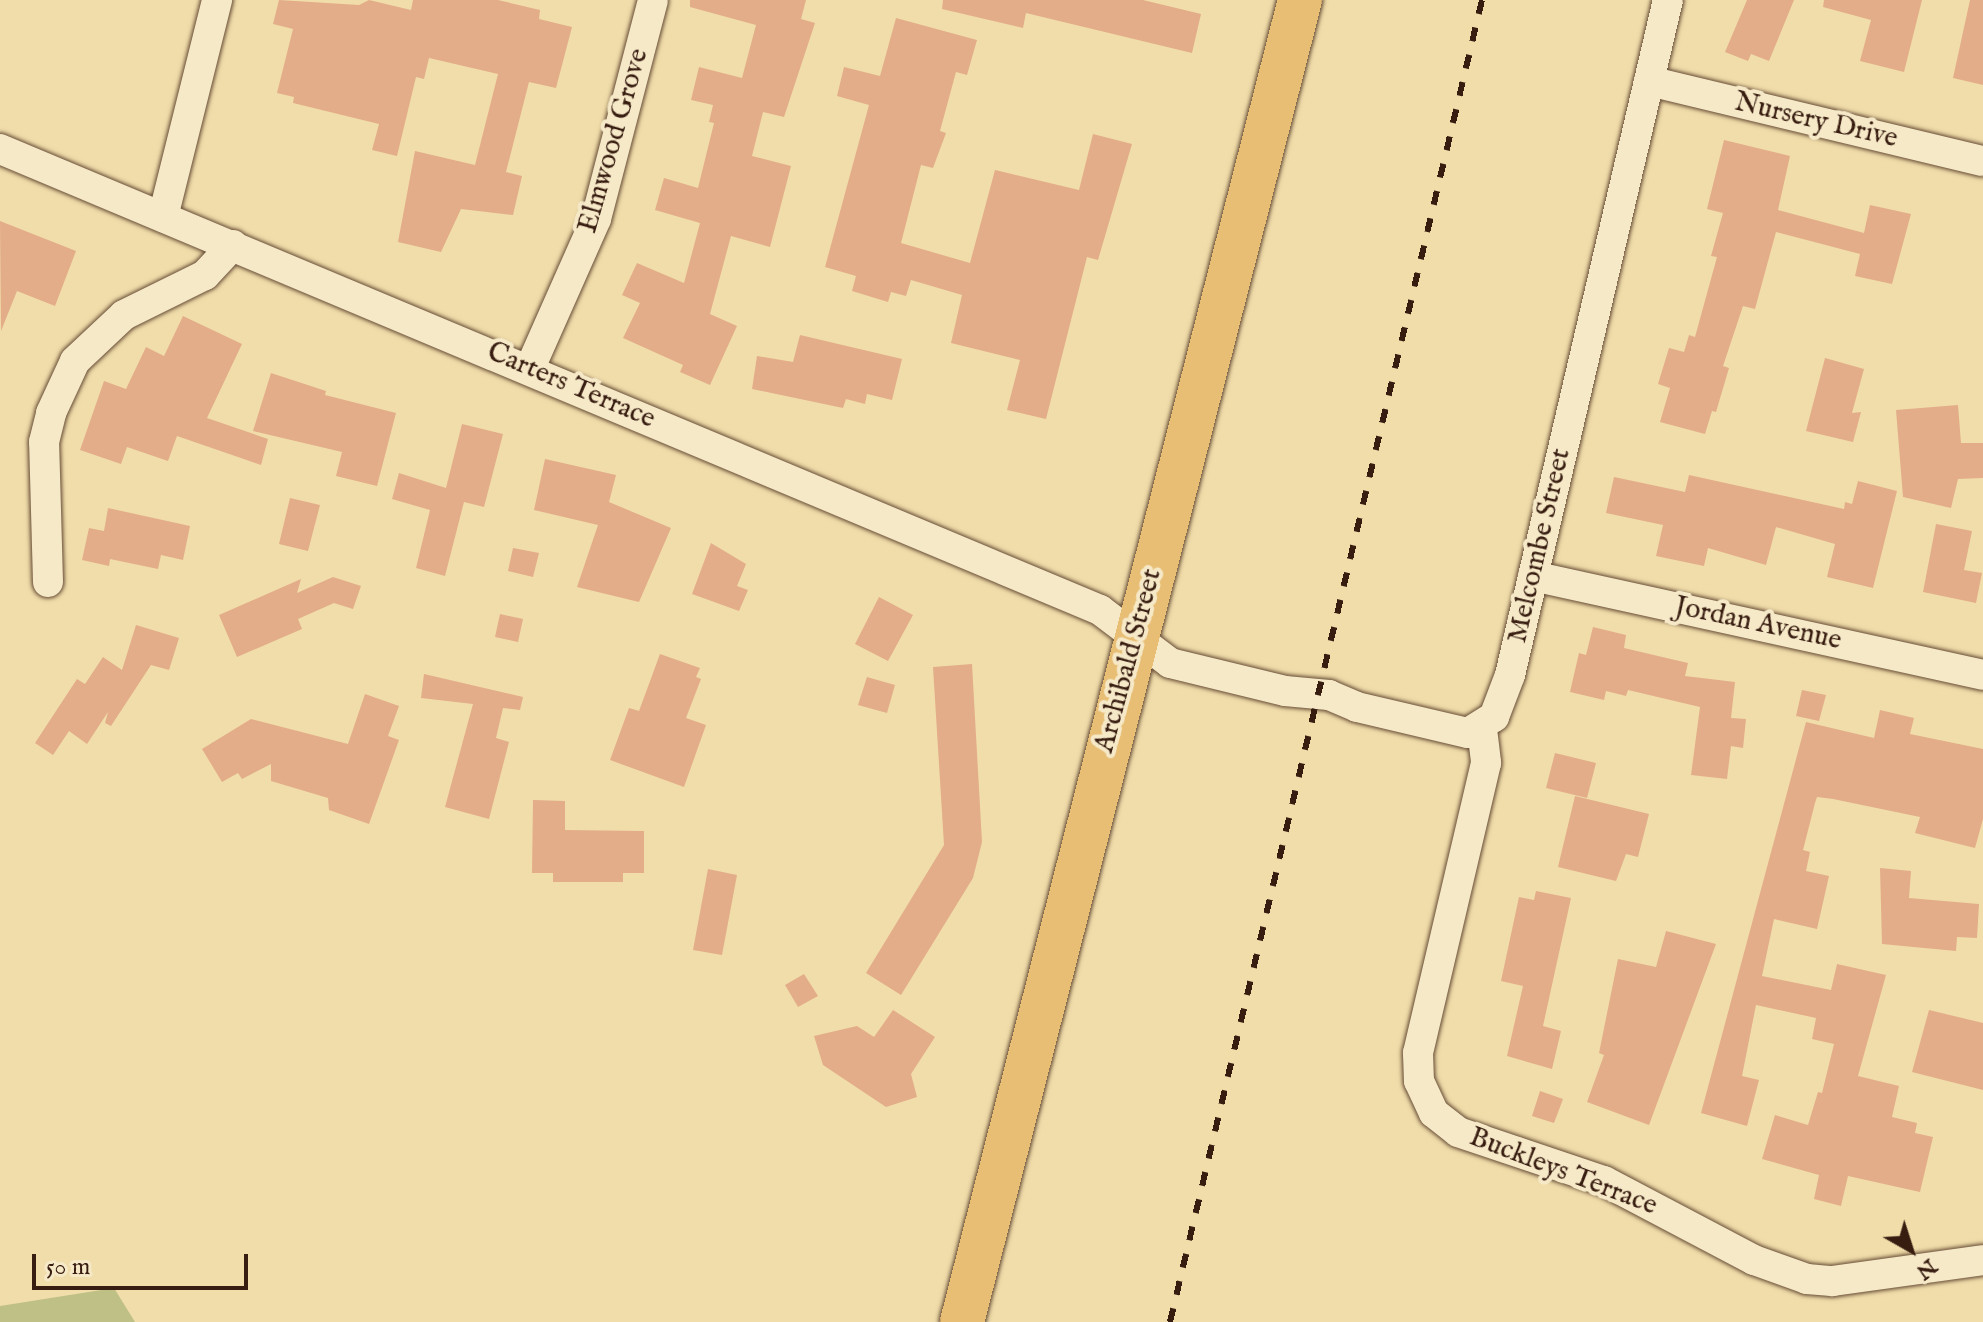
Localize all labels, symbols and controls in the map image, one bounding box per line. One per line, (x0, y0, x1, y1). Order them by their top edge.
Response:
street label: Elmwood Grove (572, 45, 656, 237)
street label: Nursery Drive (1731, 86, 1901, 156)
street label: Carters Terrace (482, 335, 660, 437)
street label: Melcombe Street (1501, 445, 1579, 647)
street label: Archibald Street (1088, 565, 1170, 757)
street label: Jordan Avenue (1672, 590, 1844, 658)
street label: Buckleys Terrace (1464, 1121, 1662, 1223)
north arrow (1871, 1210, 1951, 1290)
scale bar (36, 1238, 252, 1288)
text: 50 m (46, 1252, 90, 1283)
text: N (1910, 1252, 1942, 1286)

